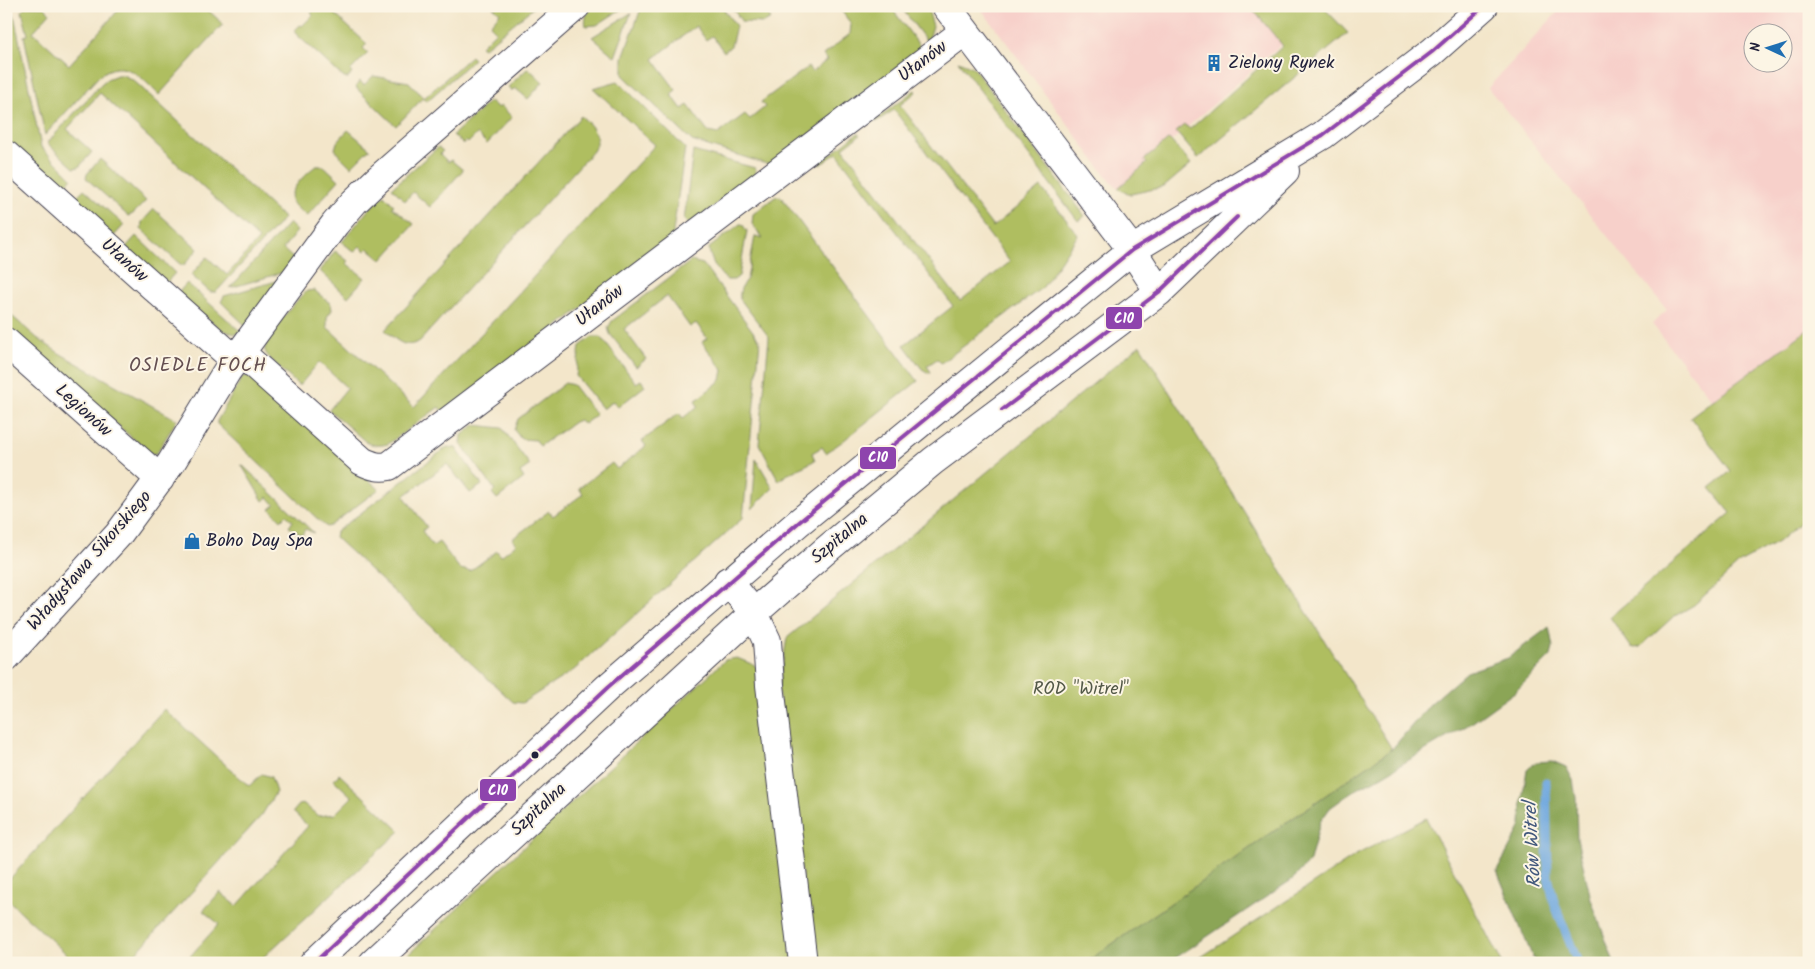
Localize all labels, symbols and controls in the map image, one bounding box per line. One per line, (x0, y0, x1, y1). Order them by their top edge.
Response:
north arrow (1742, 22, 1792, 72)
street label: Ułanów (892, 33, 955, 90)
text: N (1745, 42, 1767, 52)
place label: Zielony Rynek (1228, 49, 1335, 78)
building icon: Zielony Rynek (1204, 53, 1224, 73)
street label: Ułanów (94, 232, 155, 291)
street label: Ułanów (569, 277, 632, 335)
line badge: C10 (1105, 306, 1143, 330)
text: C10 (1114, 308, 1135, 330)
district label: OSIEDLE FOCH (129, 351, 267, 381)
street label: Legionów (48, 377, 119, 445)
line badge: C10 (859, 446, 897, 470)
text: C10 (868, 447, 889, 469)
street label: Władysława Sikorskiego (21, 484, 159, 638)
street label: Szpitalna (805, 506, 875, 572)
place label: Boho Day Spa (206, 527, 313, 556)
shop icon: Boho Day Spa (182, 531, 202, 551)
park label: ROD "Witrel" (1033, 675, 1129, 704)
unlabelled marker (530, 750, 540, 760)
street label: Szpitalna (504, 776, 574, 844)
line badge: C10 (479, 778, 517, 802)
text: C10 (488, 780, 509, 802)
water label: Rów Witrel (1516, 798, 1550, 889)

